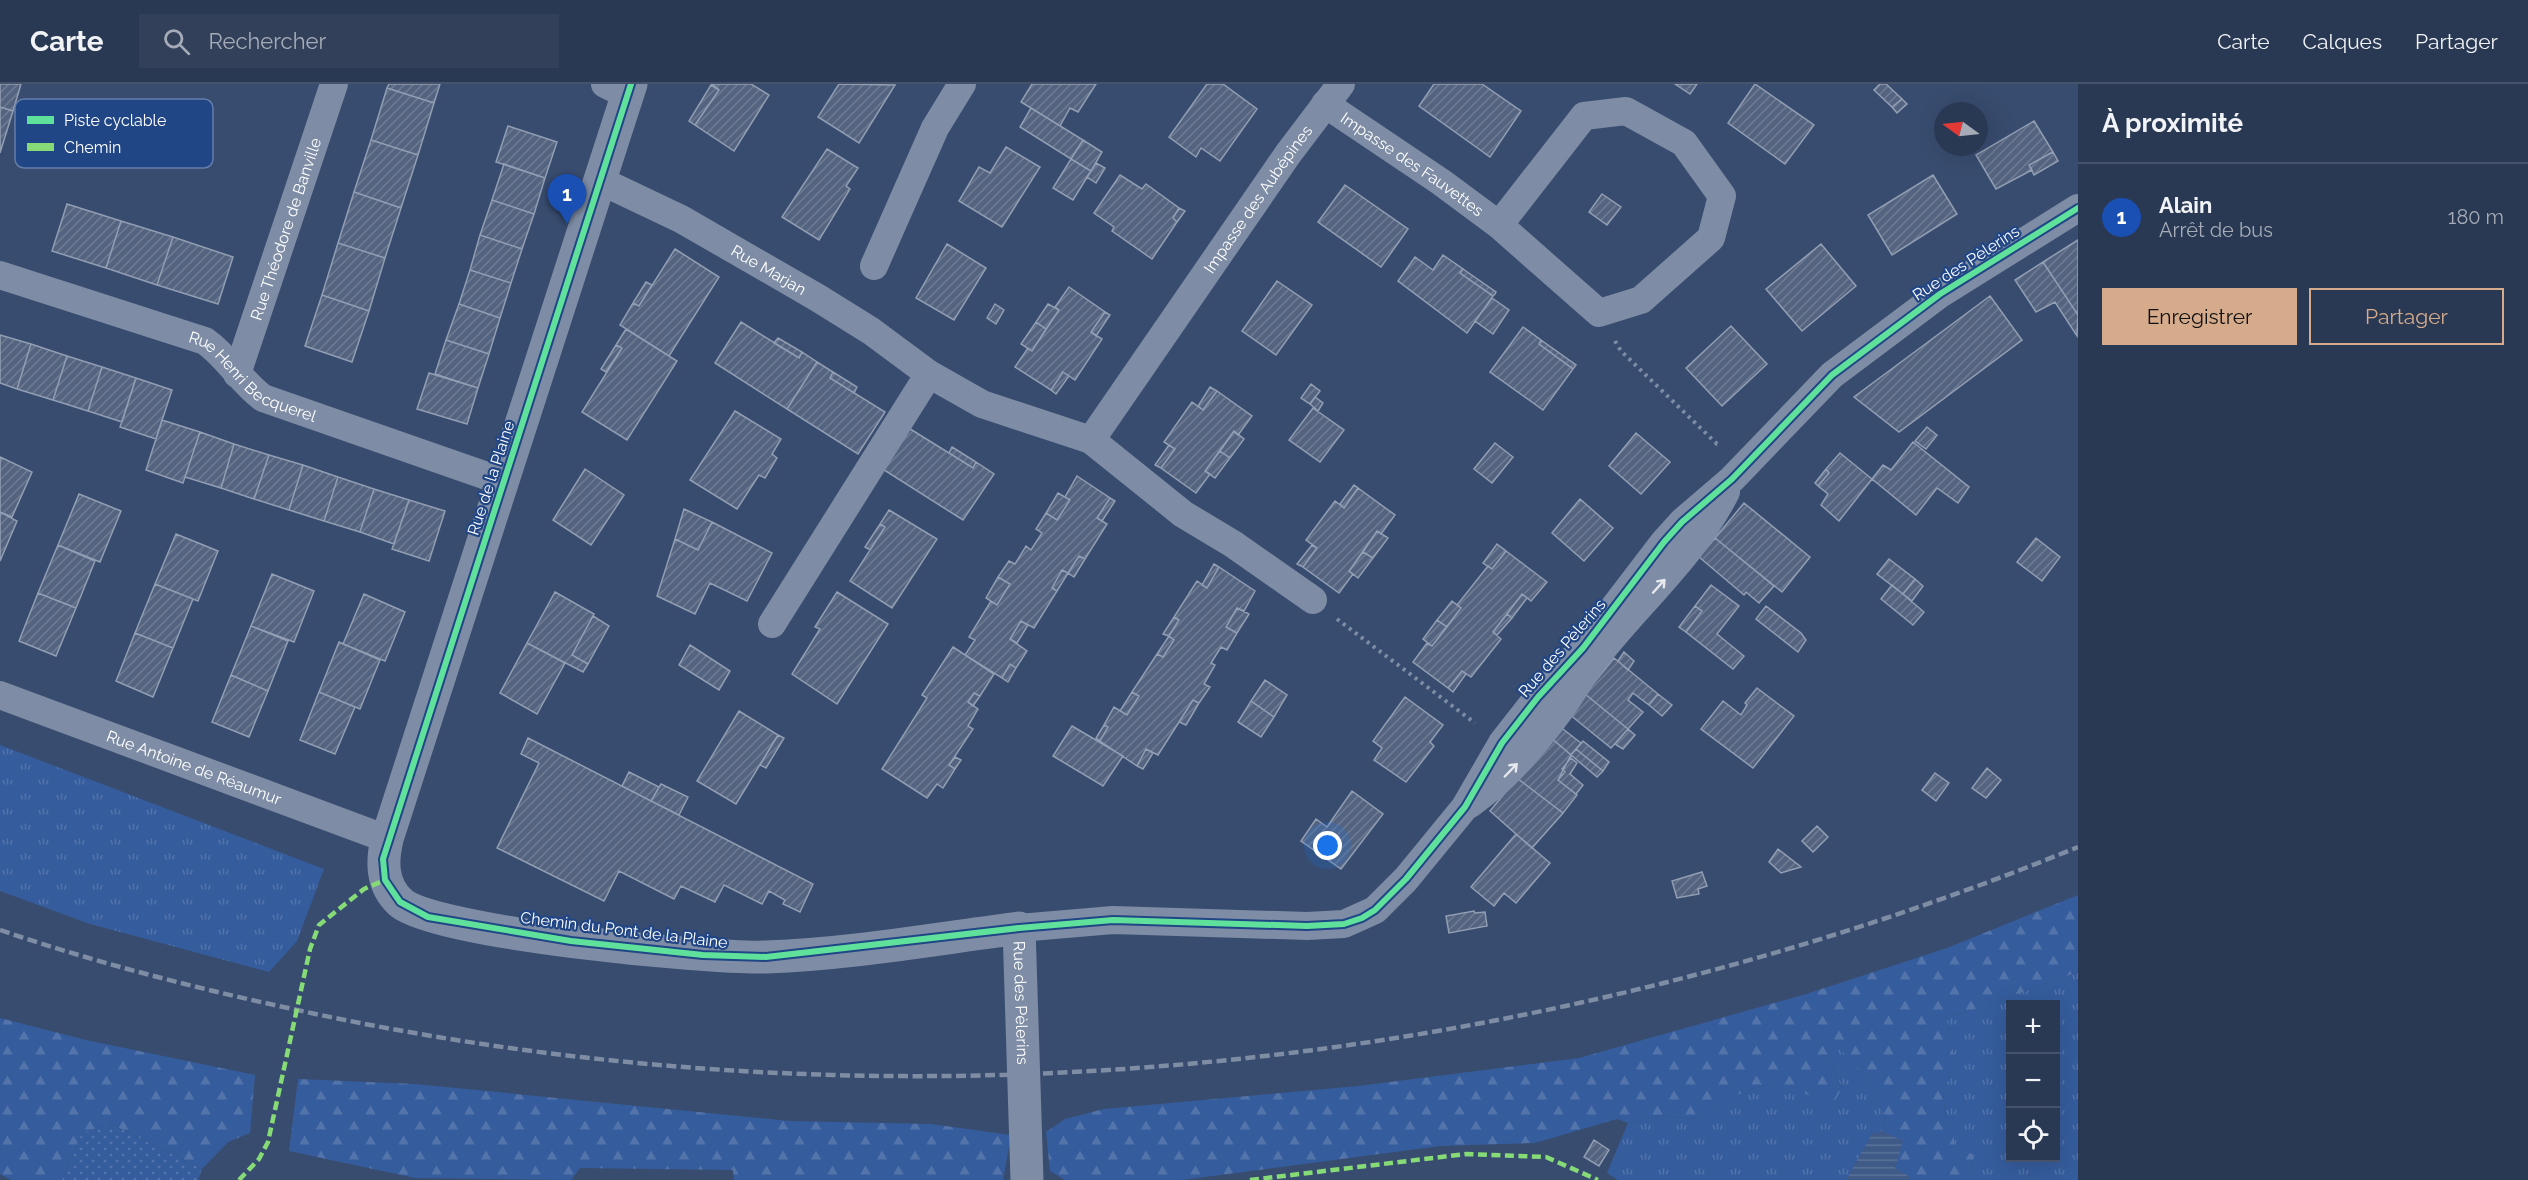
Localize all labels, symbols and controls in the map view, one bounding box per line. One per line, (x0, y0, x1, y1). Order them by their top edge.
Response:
search box (139, 14, 559, 68)
text: Carte (30, 25, 103, 58)
icon: search (160, 25, 193, 58)
text: Rechercher (208, 28, 326, 54)
text: Carte (2217, 29, 2270, 54)
text: Calques (2303, 29, 2382, 54)
text: Partager (2415, 29, 2498, 54)
legend (15, 99, 213, 168)
north arrow (1934, 102, 1988, 156)
street label: Impasse des Fauvettes (1337, 108, 1488, 220)
text: À proximité (2102, 108, 2243, 138)
text: Piste cyclable (64, 111, 166, 130)
street label: Impasse des Aubépines (1199, 121, 1316, 277)
street label: Rue Théodore de Banville (246, 135, 325, 323)
text: Chemin (64, 138, 121, 157)
pin: 1 (548, 174, 586, 224)
text: Alain (2159, 192, 2212, 218)
text: 1 (2117, 205, 2126, 229)
text: 180 m (2448, 205, 2504, 229)
text: Arrêt de bus (2159, 218, 2273, 242)
street label: Rue des Pèlerins (1909, 221, 2023, 305)
street label: Rue Marjan (728, 241, 810, 299)
button: Enregistrer (2102, 288, 2297, 345)
button: Partager (2309, 288, 2504, 345)
street label: Rue Henri Becquerel (187, 327, 320, 426)
street label: Rue de la Plaine (464, 418, 518, 538)
one-way arrow (1652, 579, 1666, 594)
street label: Rue des Pèlerins (1514, 595, 1610, 701)
street label: Rue Antoine de Réaumur (104, 726, 284, 809)
one-way arrow (1503, 763, 1518, 778)
your location (1313, 831, 1342, 860)
street label: Chemin du Pont de la Plaine (519, 908, 729, 952)
street label: Rue des Pèlerins (1010, 941, 1033, 1065)
map controls (2006, 1000, 2060, 1162)
button: + (2006, 1000, 2060, 1054)
button: − (2006, 1054, 2060, 1108)
button: locate (2006, 1108, 2060, 1162)

